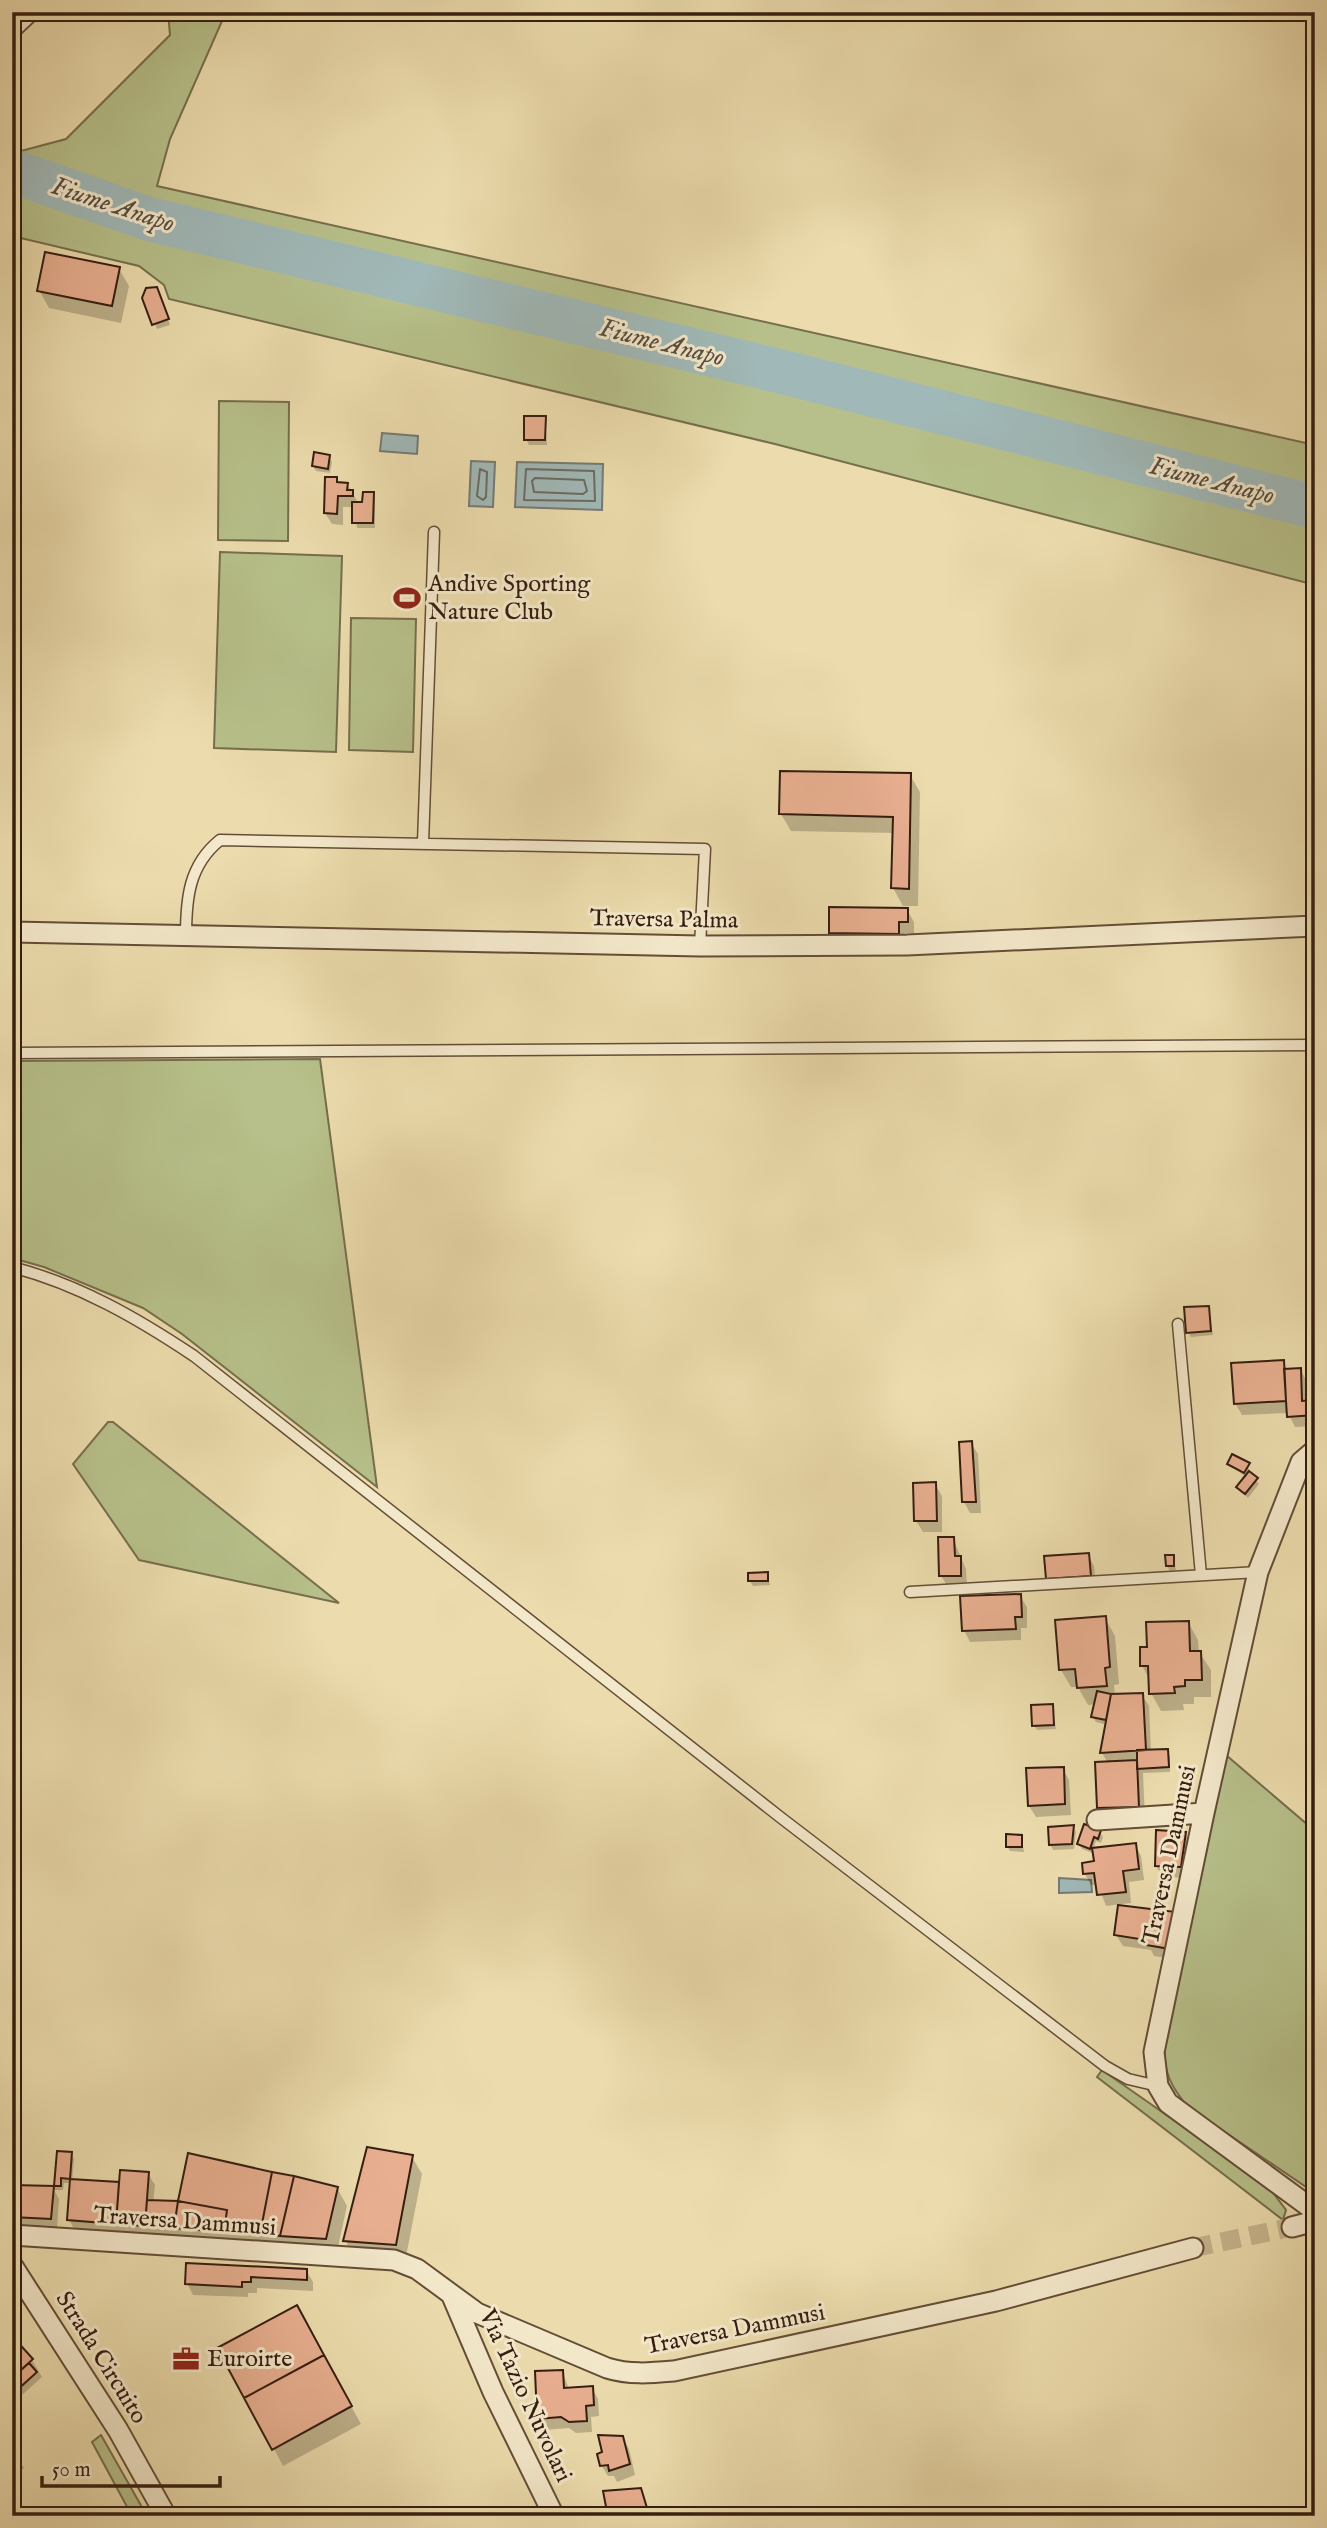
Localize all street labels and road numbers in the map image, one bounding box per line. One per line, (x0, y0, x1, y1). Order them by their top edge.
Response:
street label: Traversa Palma (589, 903, 739, 937)
street label: Traversa Dammusi (1136, 1762, 1204, 1948)
street label: Traversa Dammusi (93, 2200, 277, 2244)
street label: Strada Circuito (48, 2286, 154, 2430)
street label: Traversa Dammusi (642, 2297, 828, 2363)
street label: Via Tazio Nuvolari (471, 2304, 579, 2487)

